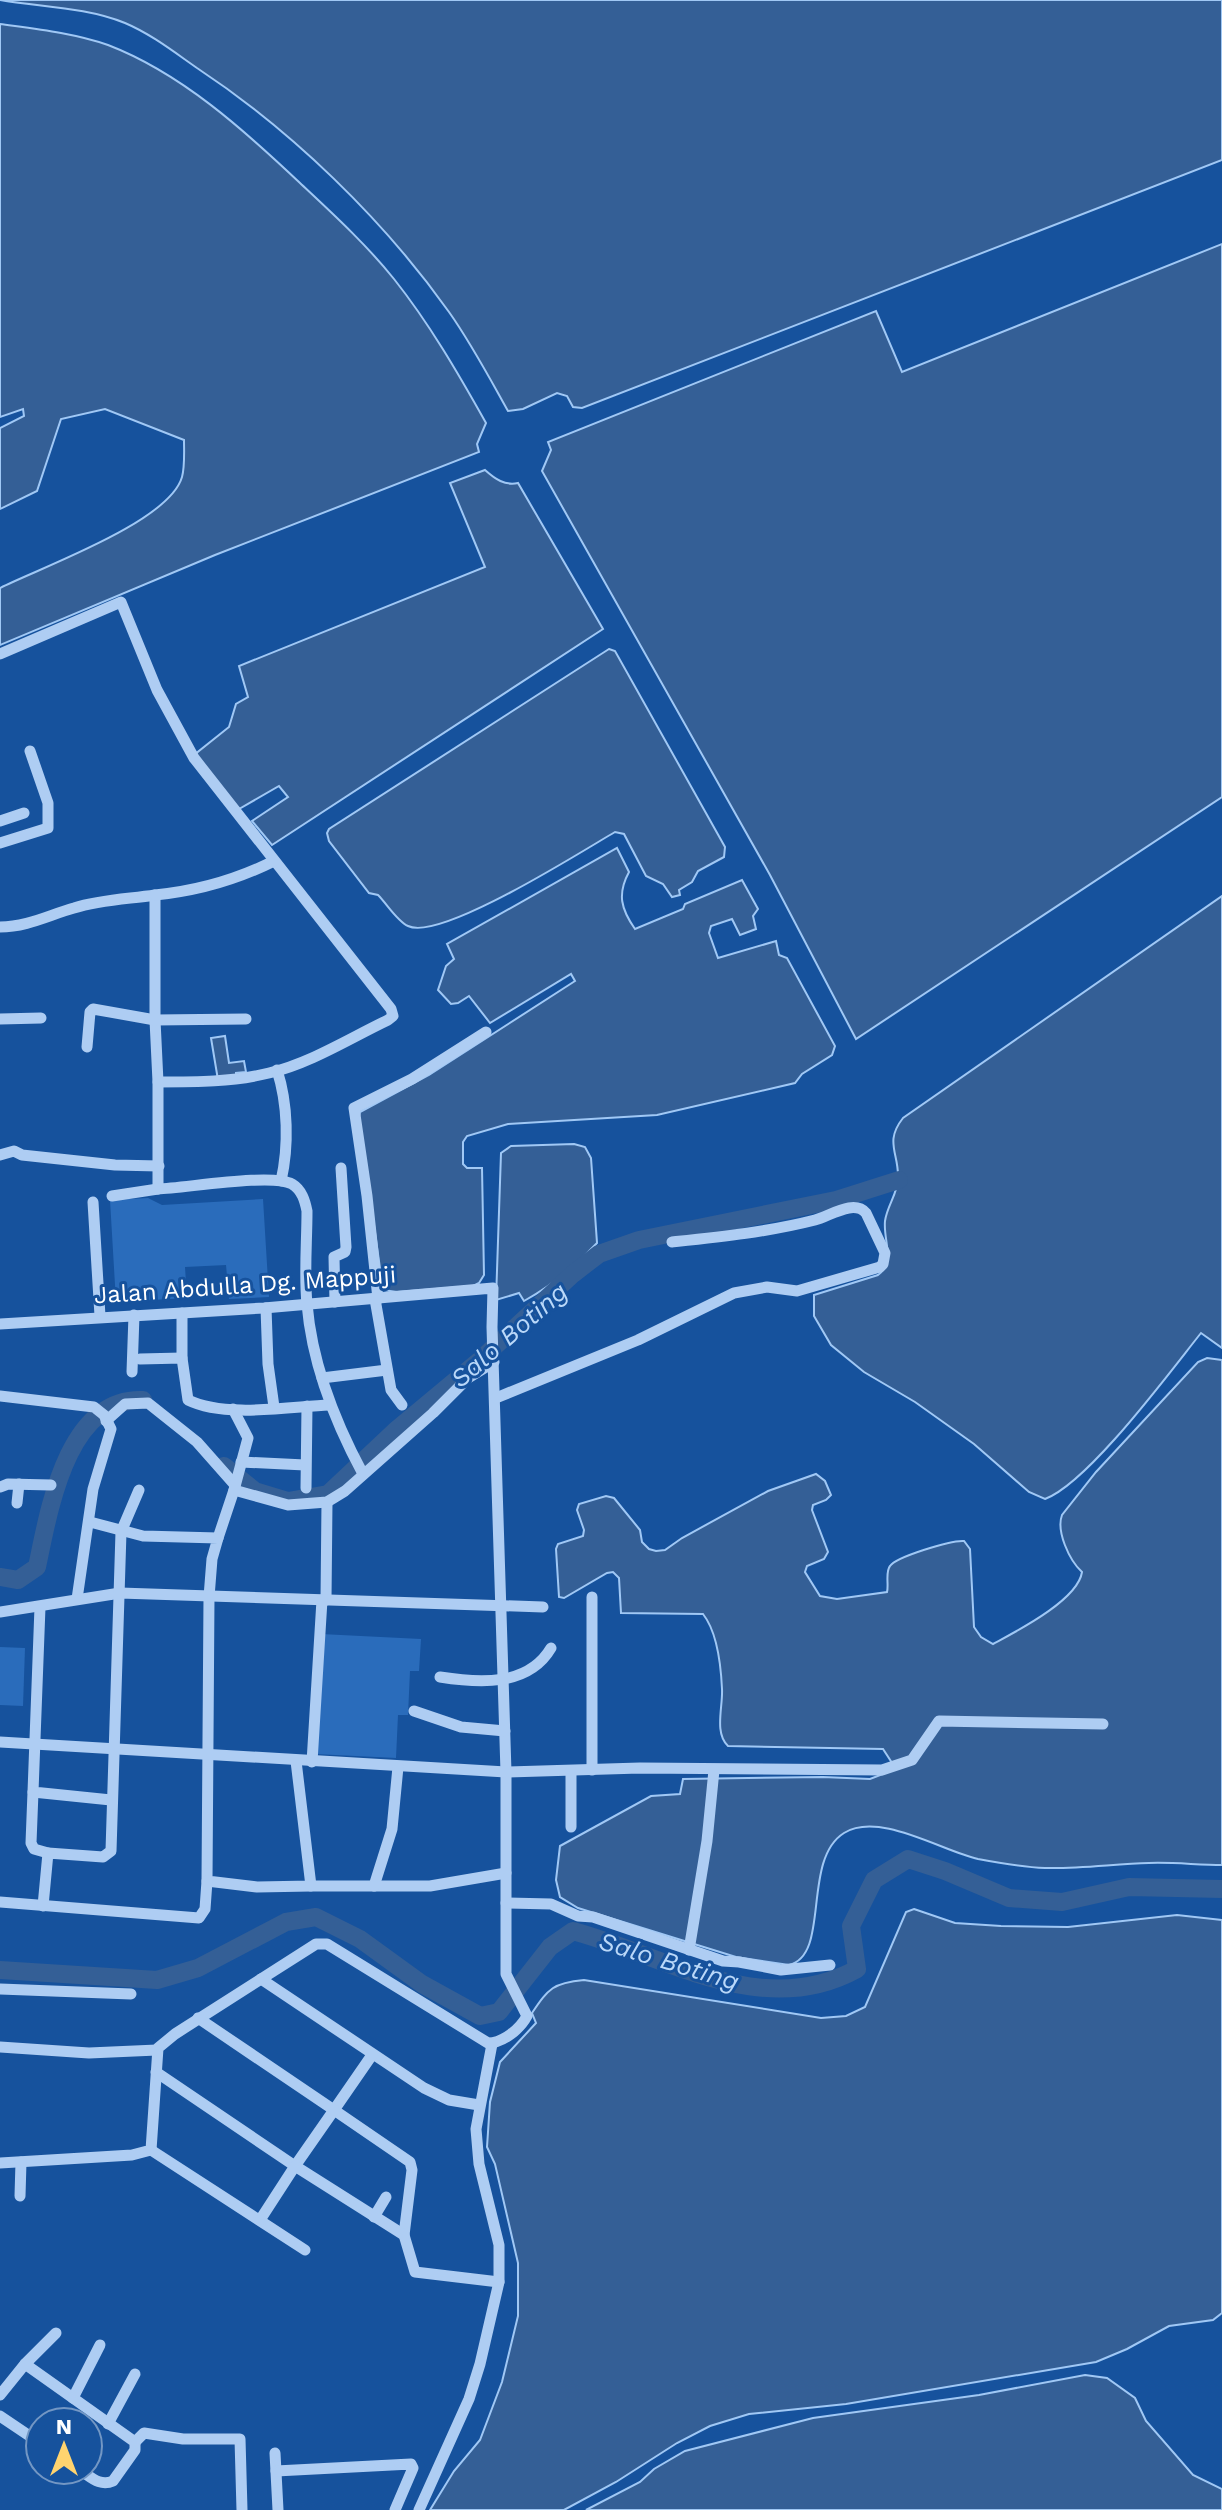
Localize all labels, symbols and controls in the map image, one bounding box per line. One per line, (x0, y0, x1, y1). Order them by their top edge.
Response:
street label: Jalan Abdulla Dg. Mappuji (93, 1260, 397, 1310)
water label: Salo Boting (444, 1276, 574, 1394)
water label: Salo Boting (595, 1925, 743, 1997)
north arrow (24, 2406, 104, 2486)
text: N (56, 2414, 72, 2439)

